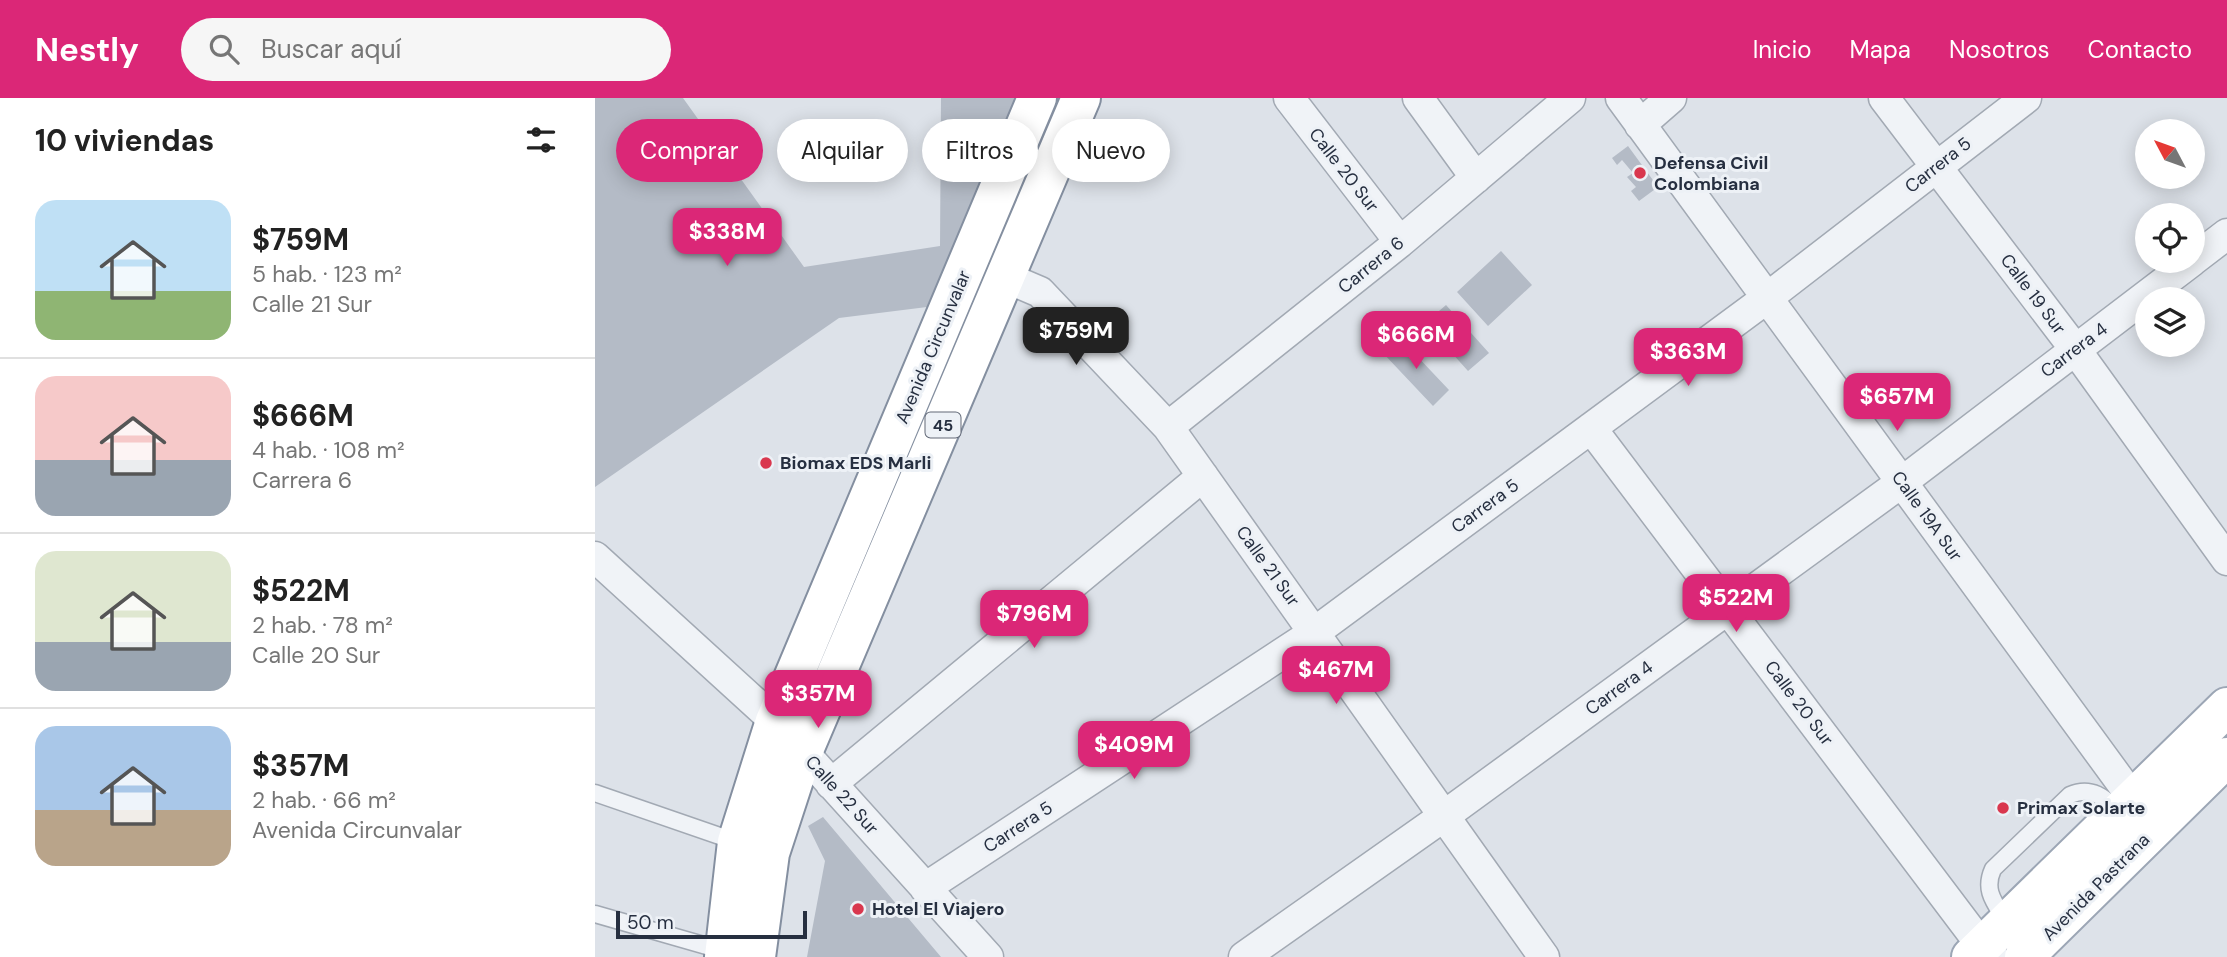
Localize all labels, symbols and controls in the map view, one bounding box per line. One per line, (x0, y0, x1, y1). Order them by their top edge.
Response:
search box (181, 18, 671, 81)
text: Nestly (35, 28, 139, 71)
icon: search (205, 30, 243, 68)
text: Buscar aquí (261, 32, 401, 66)
text: Inicio (1753, 34, 1812, 65)
text: Mapa (1850, 34, 1911, 65)
text: Nosotros (1949, 34, 2050, 65)
text: Contacto (2088, 34, 2192, 65)
chip: Comprar (616, 119, 763, 182)
chip: Alquilar (777, 119, 908, 182)
chip: Filtros (922, 119, 1038, 182)
chip: Nuevo (1052, 119, 1170, 182)
north arrow (2135, 119, 2205, 189)
map controls (2135, 119, 2205, 357)
text: 10 viviendas (35, 121, 214, 160)
icon: filters (522, 121, 560, 159)
street label: Calle 20 Sur (1304, 123, 1385, 217)
street label: Carrera 5 (1900, 131, 1976, 199)
place label: Defensa Civil Colombiana (1654, 151, 1768, 196)
marker: Defensa Civil Colombiana (1632, 165, 1648, 181)
button: locate (2135, 203, 2205, 273)
pin: $338M (678, 208, 776, 268)
text: $338M (689, 216, 765, 246)
text: $759M (252, 220, 349, 259)
icon: home (91, 228, 175, 312)
street label: Carrera 6 (1333, 231, 1409, 299)
street label: Calle 19 Sur (1995, 249, 2071, 339)
text: 5 hab. · 123 m² (252, 259, 402, 289)
street label: Avenida Circunvalar (890, 266, 976, 427)
button: layers (2135, 287, 2205, 357)
text: Calle 21 Sur (252, 289, 372, 319)
pin: $759M (1027, 308, 1125, 367)
pin: $666M (1367, 312, 1465, 371)
text: $759M (1039, 315, 1113, 345)
street label: Carrera 4 (2036, 317, 2112, 383)
text: $666M (1377, 319, 1455, 349)
pin: $363M (1639, 328, 1737, 388)
text: $363M (1650, 336, 1726, 366)
pin: $657M (1848, 374, 1946, 433)
text: $657M (1860, 381, 1934, 411)
text: $666M (252, 396, 354, 435)
icon: home (91, 404, 175, 488)
road number: 45 (925, 412, 961, 438)
text: 4 hab. · 108 m² (252, 435, 405, 465)
place label: Biomax EDS Marli (780, 451, 931, 475)
marker: Biomax EDS Marli (758, 455, 774, 471)
text: Carrera 6 (252, 465, 352, 495)
street label: Calle 19A Sur (1886, 466, 1968, 566)
street label: Carrera 5 (1446, 473, 1524, 539)
street label: Calle 21 Sur (1231, 521, 1306, 611)
text: $522M (252, 571, 350, 610)
pin: $522M (1687, 574, 1785, 634)
icon: home (91, 579, 175, 663)
text: $522M (1699, 582, 1773, 612)
pin: $796M (985, 590, 1083, 650)
text: $796M (996, 598, 1072, 628)
text: 2 hab. · 78 m² (252, 610, 393, 640)
text: Calle 20 Sur (252, 640, 380, 670)
pin: $467M (1287, 646, 1385, 706)
text: $467M (1298, 654, 1374, 684)
street label: Carrera 4 (1580, 655, 1658, 721)
street label: Calle 20 Sur (1759, 656, 1839, 751)
pin: $357M (769, 670, 867, 730)
text: $357M (781, 678, 855, 708)
pin: $409M (1085, 722, 1183, 781)
text: $409M (1094, 729, 1174, 759)
text: $357M (252, 746, 349, 785)
street label: Calle 22 Sur (800, 750, 884, 840)
icon: home (91, 754, 175, 838)
text: 2 hab. · 66 m² (252, 785, 396, 815)
street label: Carrera 5 (979, 796, 1057, 858)
place label: Primax Solarte (2017, 796, 2145, 820)
marker: Primax Solarte (1995, 800, 2011, 816)
text: Avenida Circunvalar (252, 815, 462, 845)
street label: Avenida Pastrana (2037, 828, 2155, 946)
place label: Hotel El Viajero (872, 897, 1005, 921)
marker: Hotel El Viajero (850, 901, 866, 917)
scale bar (616, 908, 807, 940)
text: 50 m (627, 910, 674, 935)

